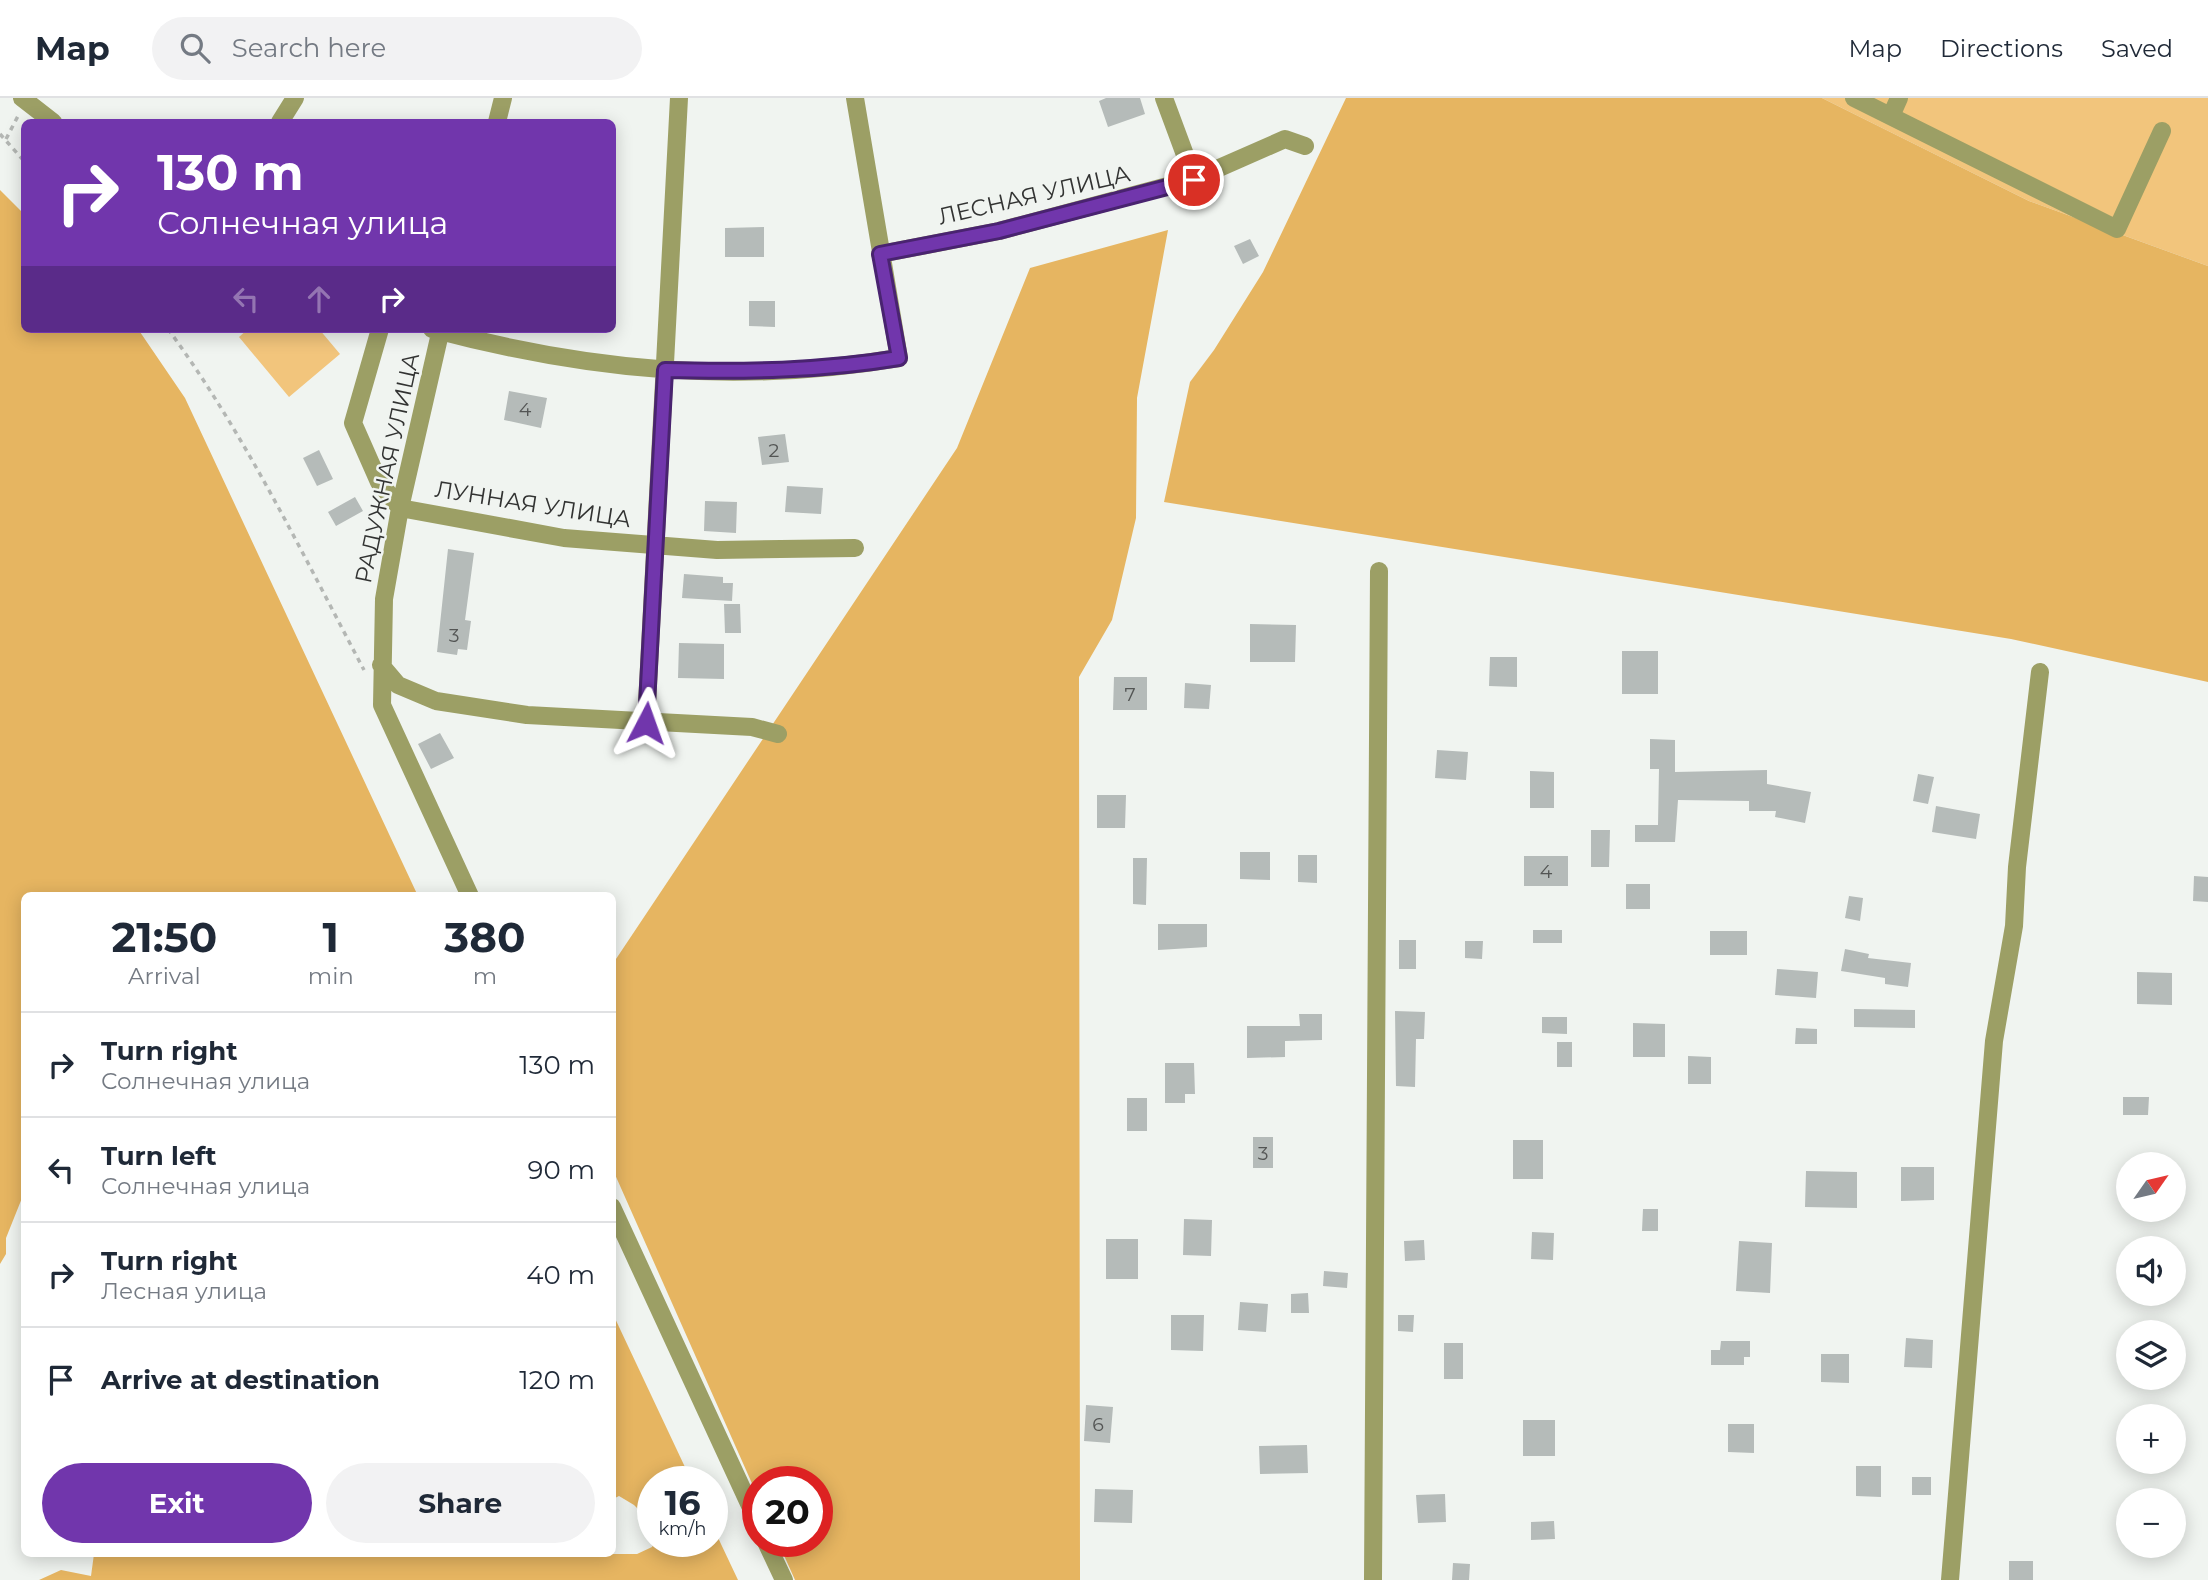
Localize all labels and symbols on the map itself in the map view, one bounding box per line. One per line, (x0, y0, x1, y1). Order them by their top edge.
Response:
pin (1164, 150, 1224, 210)
street label: ЛЕСНАЯ УЛИЦА (935, 159, 1133, 231)
street label: РАДУЖНАЯ УЛИЦА (349, 350, 425, 586)
house number: 4 (519, 398, 532, 421)
house number: 2 (769, 439, 780, 462)
street label: ЛУННАЯ УЛИЦА (433, 475, 633, 533)
house number: 3 (449, 624, 459, 647)
house number: 7 (1124, 683, 1136, 706)
position arrow (609, 686, 683, 760)
house number: 4 (1540, 860, 1553, 883)
house number: 3 (1258, 1142, 1268, 1165)
north arrow (2116, 1152, 2186, 1222)
house number: 6 (1092, 1413, 1104, 1436)
speed limit sign: 20 (742, 1466, 833, 1557)

